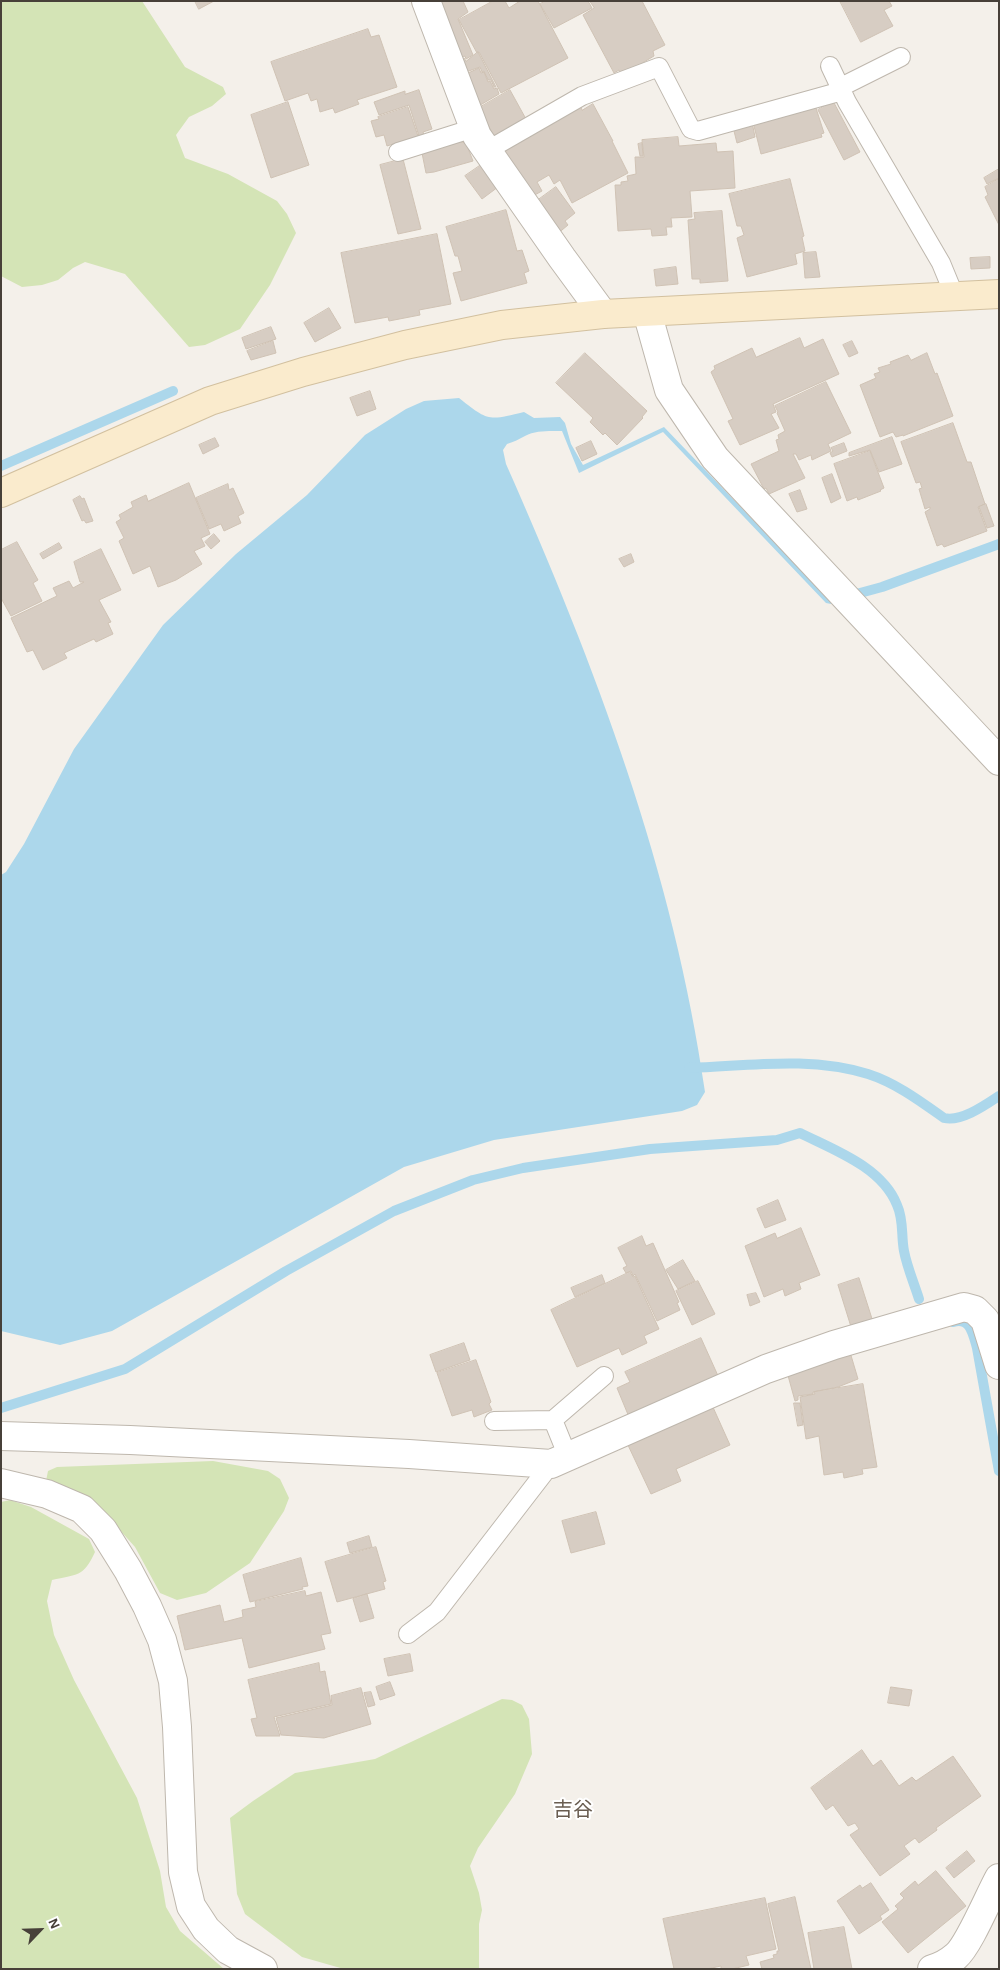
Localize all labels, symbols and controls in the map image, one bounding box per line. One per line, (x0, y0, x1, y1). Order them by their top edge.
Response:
district label: 吉谷 (553, 1798, 593, 1822)
north arrow (15, 1905, 65, 1955)
text: N (45, 1917, 62, 1931)

